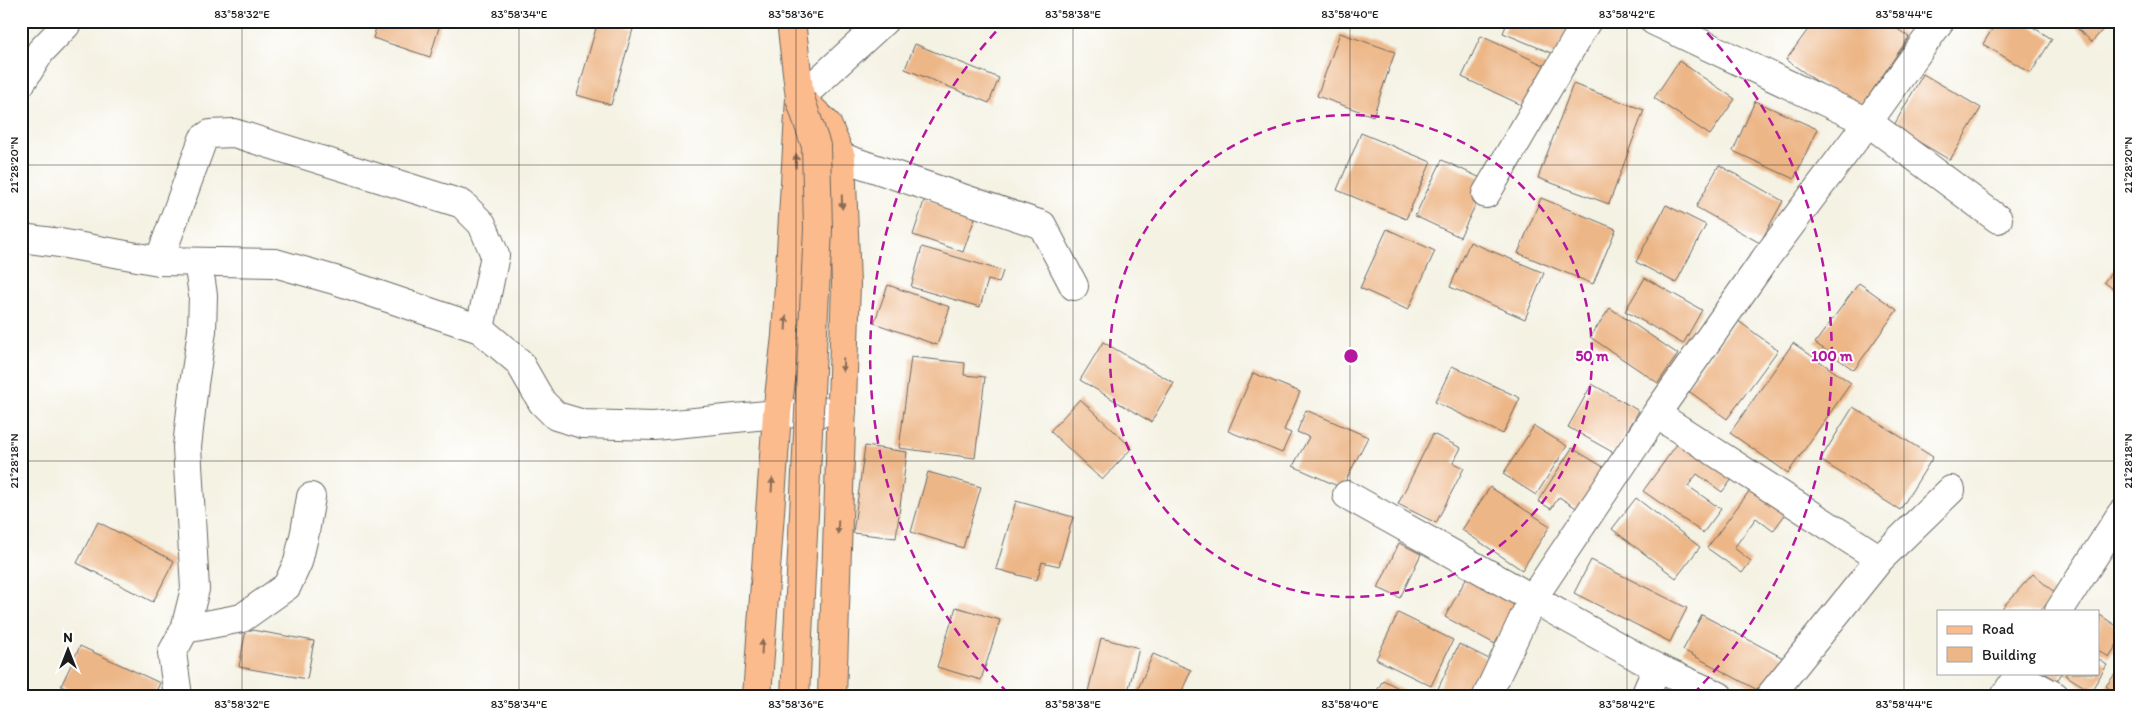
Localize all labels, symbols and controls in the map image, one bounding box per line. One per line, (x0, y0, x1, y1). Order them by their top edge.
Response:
text: 83°58'32"E (214, 7, 270, 21)
text: 83°58'34"E (491, 7, 548, 21)
text: 83°58'36"E (768, 7, 824, 21)
text: 83°58'38"E (1045, 7, 1101, 21)
text: 83°58'40"E (1321, 7, 1379, 21)
text: 83°58'42"E (1599, 7, 1656, 21)
text: 83°58'44"E (1875, 7, 1933, 21)
text: 21°28'20"N (7, 137, 21, 193)
text: 21°28'20"N (2121, 137, 2135, 193)
one-way arrow (792, 153, 800, 169)
one-way arrow (838, 194, 846, 210)
one-way arrow (783, 315, 791, 331)
centre of rings (1342, 347, 1360, 365)
text: 50 m (1575, 347, 1609, 365)
text: 100 m (1811, 347, 1853, 365)
one-way arrow (839, 357, 847, 373)
text: 21°28'18"N (7, 433, 21, 489)
text: 21°28'18"N (2121, 433, 2135, 489)
one-way arrow (769, 477, 777, 493)
one-way arrow (834, 519, 842, 535)
legend (1937, 610, 2100, 674)
text: Road (1982, 620, 2015, 638)
north arrow (42, 624, 92, 674)
text: N (63, 629, 73, 646)
one-way arrow (758, 639, 766, 655)
text: Building (1982, 646, 2036, 664)
text: 83°58'32"E (214, 697, 270, 711)
text: 83°58'34"E (491, 697, 548, 711)
text: 83°58'36"E (768, 697, 824, 711)
text: 83°58'38"E (1045, 697, 1101, 711)
text: 83°58'40"E (1321, 697, 1379, 711)
text: 83°58'42"E (1599, 697, 1656, 711)
text: 83°58'44"E (1875, 697, 1933, 711)

